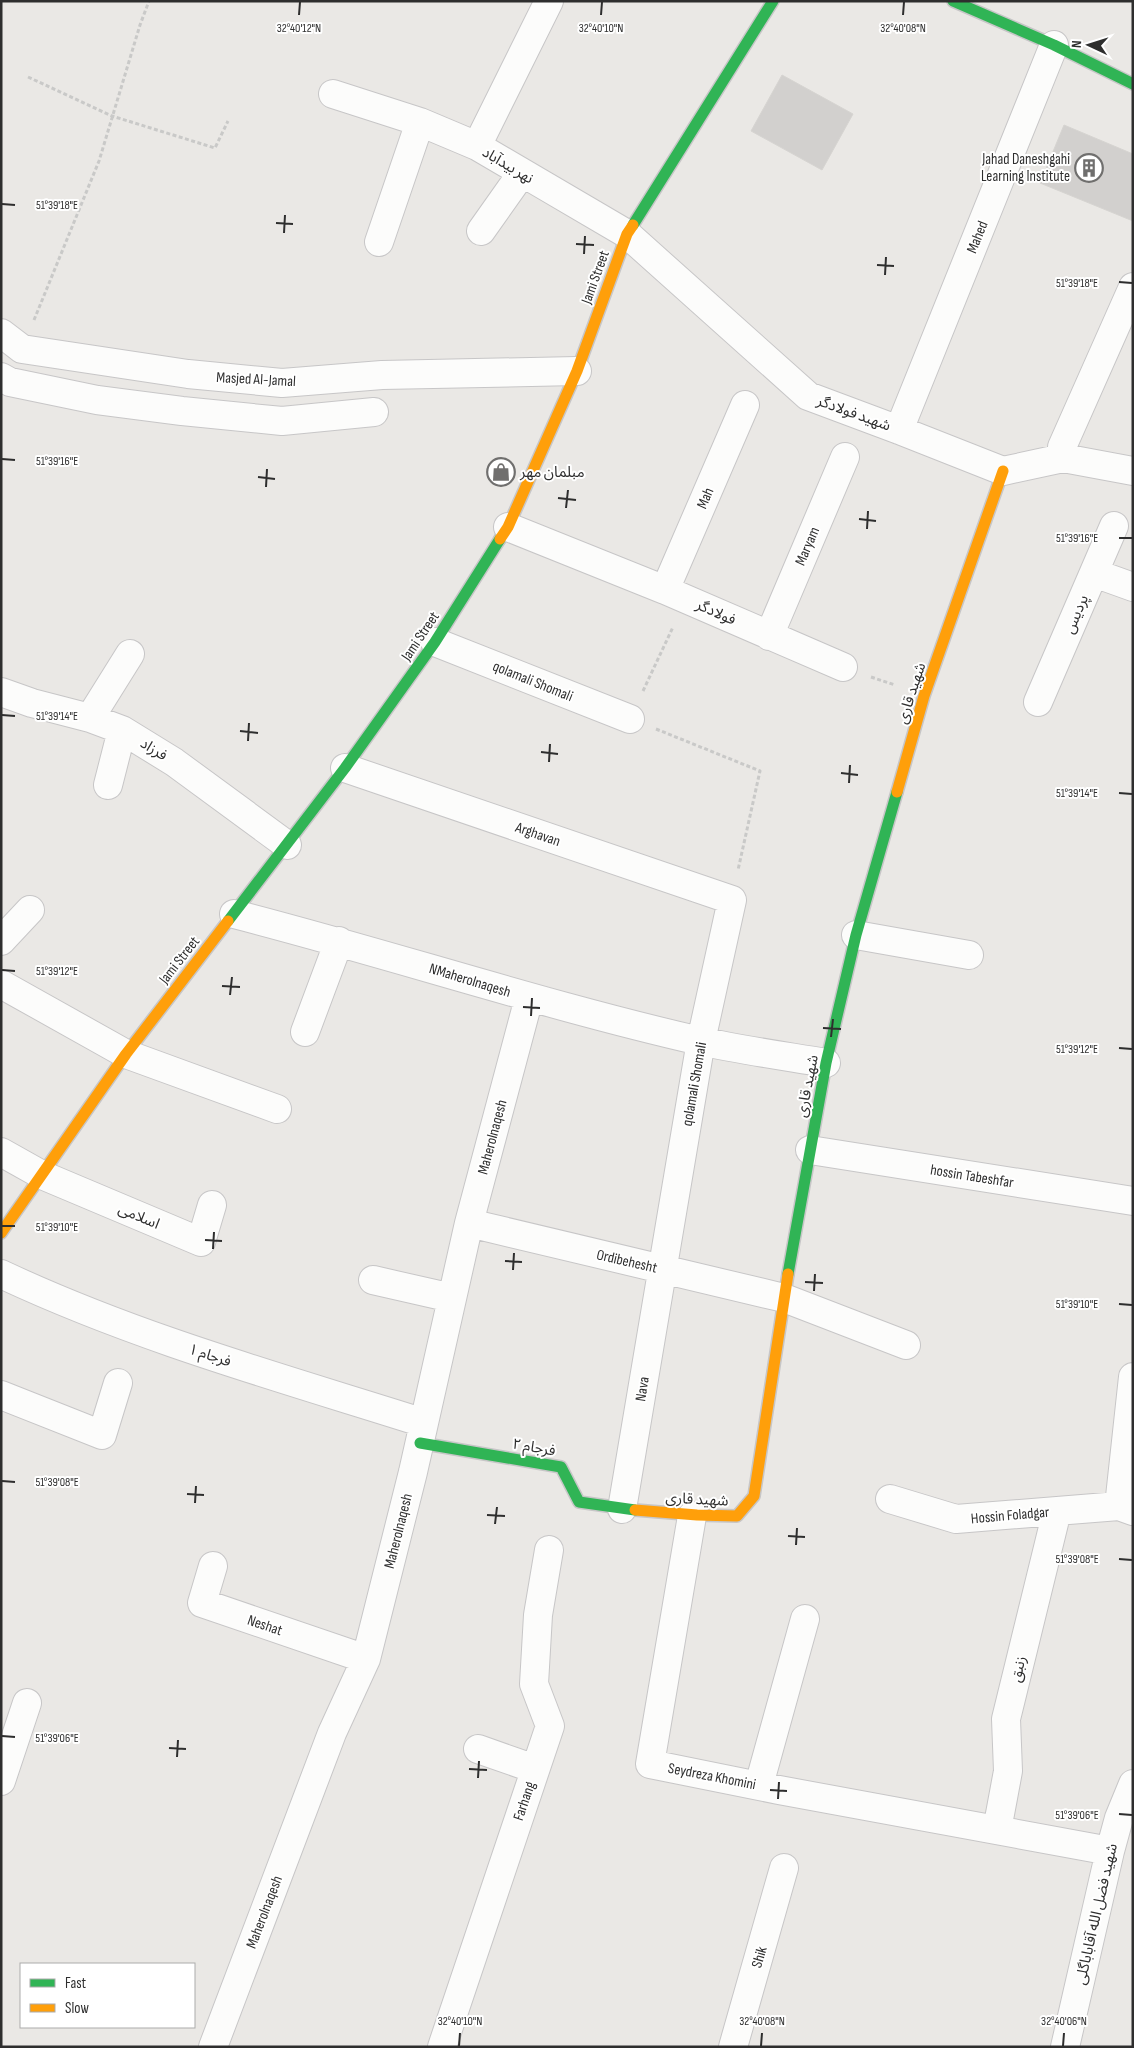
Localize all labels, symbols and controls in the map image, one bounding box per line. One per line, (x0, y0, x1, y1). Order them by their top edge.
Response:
north arrow (1064, 20, 1114, 70)
text: 32°40'12"N (277, 21, 321, 36)
text: 32°40'10"N (579, 21, 623, 36)
text: 32°40'08"N (880, 21, 926, 36)
text: N (1068, 40, 1085, 48)
street label: نهر بیدآباد (479, 143, 537, 188)
place label: Jahad Daneshgahi Learning Institute (981, 150, 1070, 186)
building icon: Jahad Daneshgahi Learning Institute (1074, 153, 1104, 183)
text: 51°39'18"E (36, 198, 78, 213)
street label: Mahed (962, 218, 993, 256)
street label: Jami Street (577, 248, 614, 307)
text: 51°39'18"E (1056, 276, 1098, 291)
street label: Masjed Al-Jamal (216, 368, 296, 391)
street label: شهید فولادگر (813, 391, 894, 436)
text: 51°39'16"E (36, 454, 78, 469)
shop icon: مبلمان مهر (486, 457, 516, 487)
place label: مبلمان مهر (519, 463, 585, 482)
street label: Mah (693, 485, 718, 512)
street label: Maryam (791, 524, 824, 568)
text: 51°39'16"E (1056, 531, 1098, 546)
street label: پردیس (1060, 592, 1093, 637)
street label: فولادگر (692, 595, 739, 630)
street label: Jami Street (397, 608, 444, 665)
street label: qolamali Shomali (490, 657, 576, 706)
street label: شهید قاری (893, 660, 930, 726)
text: 51°39'14"E (36, 709, 78, 724)
street label: فرزاد (137, 734, 171, 765)
text: 51°39'14"E (1056, 786, 1098, 801)
street label: Arghavan (512, 818, 563, 851)
street label: Jami Street (154, 932, 204, 989)
street label: NMaherolnaqesh (427, 959, 513, 1002)
text: 51°39'12"E (36, 964, 78, 979)
street label: qolamali Shomali (678, 1040, 711, 1128)
text: 51°39'12"E (1056, 1042, 1098, 1057)
street label: شهید قاری (792, 1053, 823, 1119)
street label: Maherolnaqesh (473, 1098, 512, 1177)
street label: hossin Tabeshfar (929, 1161, 1016, 1193)
street label: اسلامی (115, 1199, 162, 1234)
text: 51°39'10"E (36, 1220, 78, 1235)
street label: Ordibehesht (595, 1245, 659, 1278)
text: 51°39'10"E (1056, 1297, 1098, 1312)
street label: فرجام ۱ (186, 1340, 234, 1372)
street label: Nava (631, 1375, 654, 1403)
street label: فرجام ۲ (511, 1434, 557, 1462)
text: 51°39'08"E (35, 1475, 79, 1490)
street label: شهید قاری (665, 1488, 729, 1511)
street label: Maherolnaqesh (380, 1492, 417, 1571)
street label: Hossin Foladgar (970, 1503, 1051, 1528)
text: 51°39'08"E (1055, 1552, 1099, 1567)
street label: Neshat (245, 1611, 285, 1640)
street label: زنبق (1006, 1654, 1031, 1684)
text: 51°39'06"E (35, 1731, 79, 1746)
street label: Seydreza Khomini (666, 1759, 758, 1794)
street label: Farhang (509, 1779, 540, 1823)
text: 51°39'06"E (1055, 1808, 1099, 1823)
street label: شهید فضل الله آقاباباگلی (1071, 1841, 1122, 1987)
street label: Maherolnaqesh (242, 1873, 287, 1951)
street label: Shik (747, 1944, 772, 1970)
legend (20, 1963, 195, 2028)
text: Fast (65, 1974, 87, 1993)
text: Slow (65, 1999, 89, 2018)
text: 32°40'10"N (438, 2014, 482, 2029)
text: 32°40'08"N (739, 2014, 785, 2029)
text: 32°40'06"N (1041, 2014, 1087, 2029)

